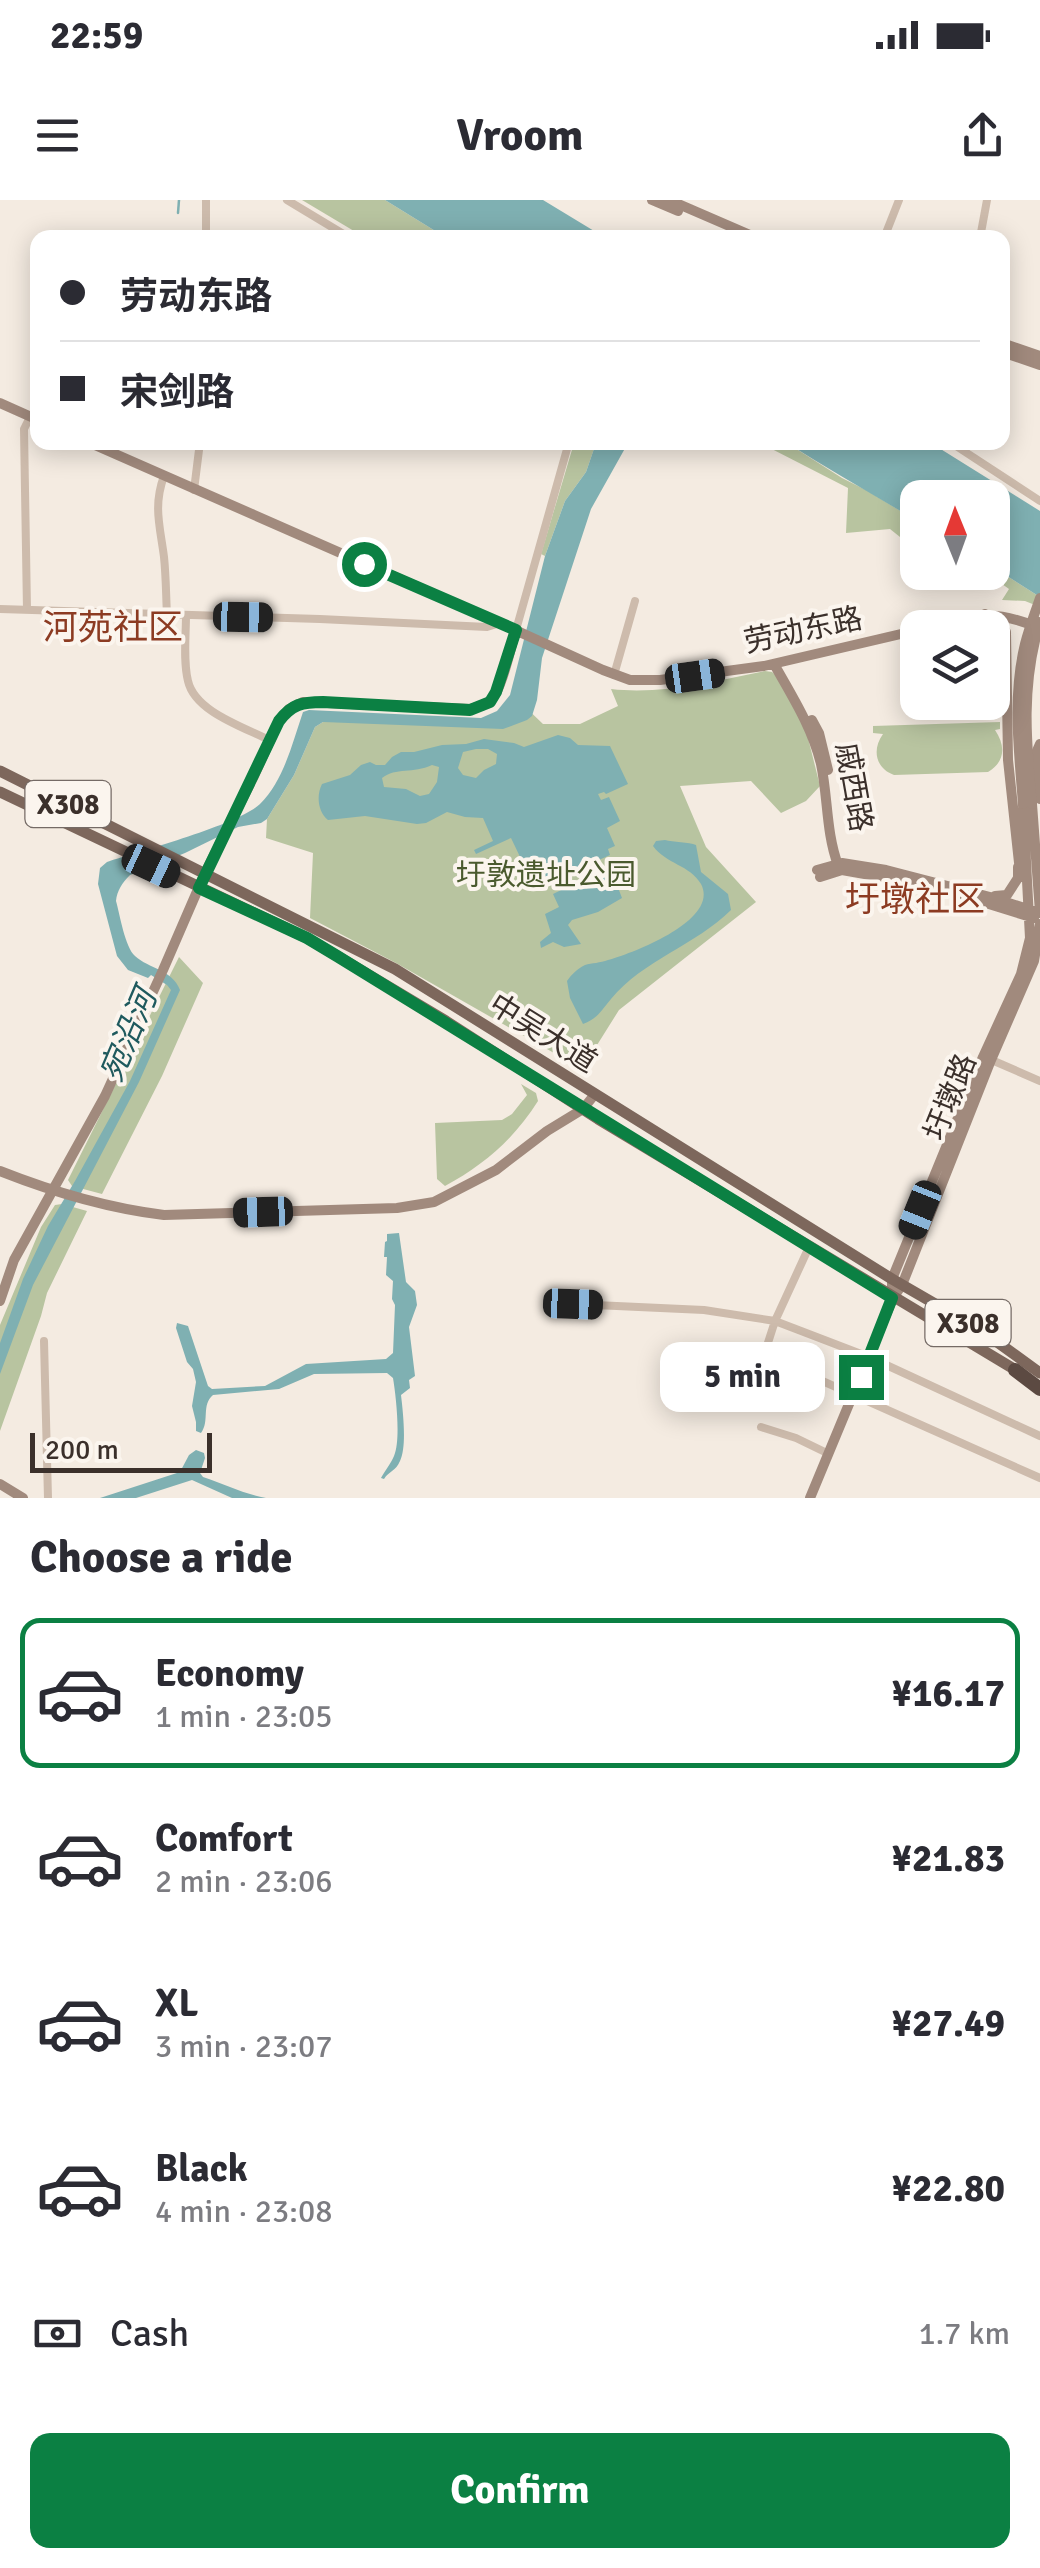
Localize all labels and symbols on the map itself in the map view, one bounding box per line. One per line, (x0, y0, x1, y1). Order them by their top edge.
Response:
north arrow (900, 480, 1010, 590)
route start (342, 542, 387, 587)
street label: 劳动东路 (741, 600, 866, 661)
car (213, 601, 273, 633)
district label: 河苑社区 (43, 606, 183, 649)
car (663, 657, 727, 695)
street label: 戚西路 (827, 740, 880, 835)
road number: X308 (26, 781, 110, 827)
car (117, 840, 185, 892)
park label: 圩敦遗址公园 (456, 857, 636, 894)
district label: 圩墩社区 (845, 878, 985, 921)
water label: 宛沿河 (92, 978, 168, 1087)
street label: 中吴大道 (482, 986, 603, 1081)
street label: 圩墩路 (916, 1049, 984, 1146)
car (895, 1177, 945, 1243)
car (232, 1196, 294, 1228)
car (542, 1288, 604, 1320)
road number: X308 (926, 1300, 1010, 1346)
callout: 5 min (661, 1342, 826, 1412)
route end (839, 1355, 884, 1400)
scale bar (30, 1428, 212, 1472)

